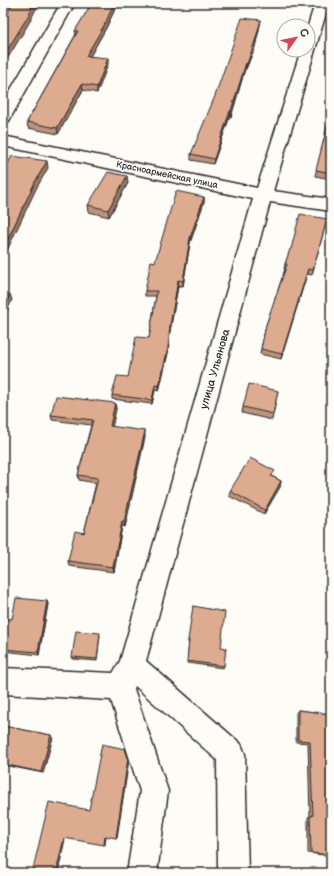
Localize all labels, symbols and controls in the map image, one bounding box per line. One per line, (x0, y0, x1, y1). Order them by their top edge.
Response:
north arrow (276, 18, 316, 58)
text: С (296, 26, 312, 40)
street label: Красноармейская улица (115, 159, 219, 191)
street label: улица Ульянова (197, 327, 233, 411)

